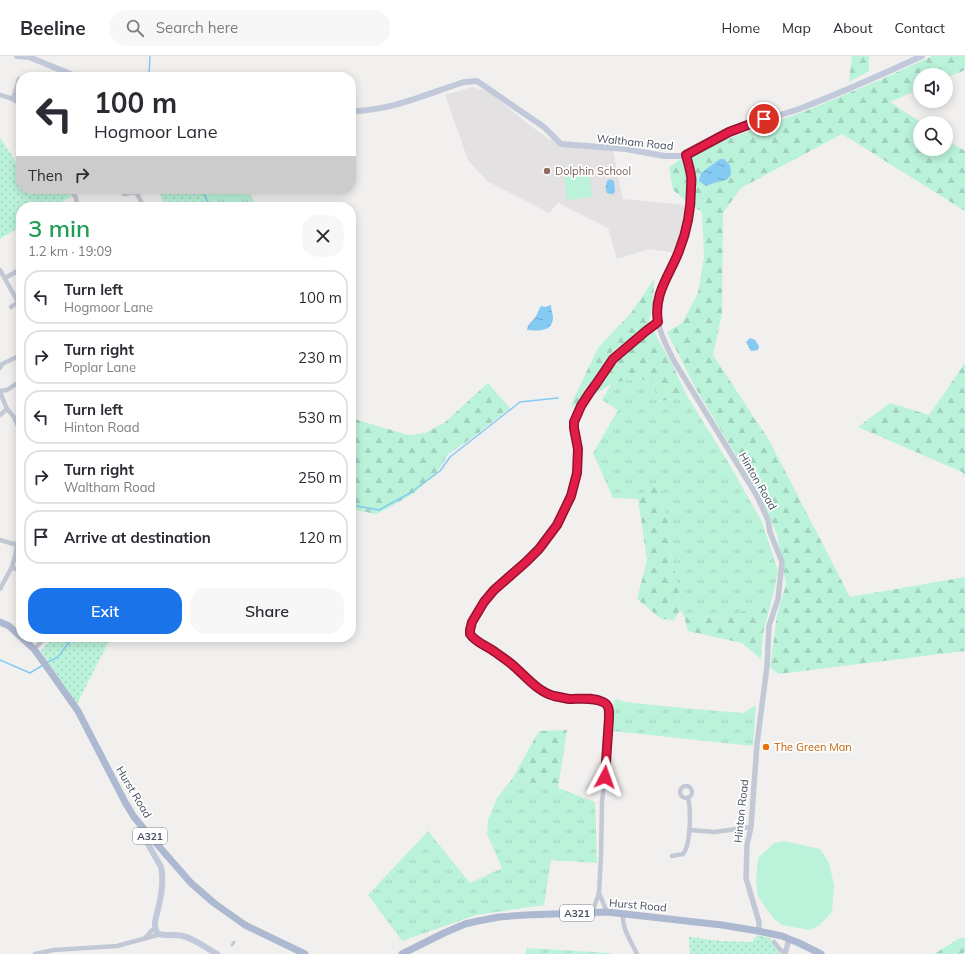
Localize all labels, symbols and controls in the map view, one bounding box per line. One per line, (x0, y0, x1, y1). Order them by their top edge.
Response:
search box (110, 10, 390, 46)
text: Beeline (20, 16, 86, 40)
icon: search (124, 17, 146, 39)
text: Search here (156, 18, 238, 37)
text: Home (721, 19, 760, 37)
text: Map (782, 19, 811, 37)
text: About (833, 19, 873, 37)
text: Contact (895, 19, 945, 37)
map controls (913, 68, 953, 156)
button: sound (913, 68, 953, 108)
text: 100 m (94, 85, 177, 120)
icon: left (28, 88, 80, 140)
pin (747, 102, 781, 136)
icon: arrive (753, 108, 775, 130)
button: search (913, 116, 953, 156)
text: Hogmoor Lane (94, 120, 217, 143)
street label: Waltham Road (596, 131, 674, 153)
icon: right (71, 164, 93, 186)
place label: Dolphin School (555, 164, 631, 178)
text: Then (28, 166, 63, 185)
marker: Dolphin School (542, 166, 552, 176)
text: 3 min (28, 213, 90, 243)
button: close (302, 215, 344, 257)
text: 1.2 km · 19:09 (28, 243, 112, 259)
text: Turn left (64, 280, 123, 299)
icon: left (30, 286, 52, 308)
text: 100 m (298, 288, 342, 307)
text: Hogmoor Lane (64, 299, 153, 315)
text: Turn right (64, 340, 134, 359)
icon: right (30, 346, 52, 368)
text: 230 m (298, 348, 342, 367)
text: Poplar Lane (64, 359, 136, 375)
text: Turn left (64, 400, 123, 419)
icon: left (30, 406, 52, 428)
text: 530 m (298, 408, 342, 427)
text: Hinton Road (64, 419, 139, 435)
street label: Hinton Road (736, 450, 780, 512)
text: Turn right (64, 460, 134, 479)
icon: right (30, 466, 52, 488)
text: 250 m (298, 468, 342, 487)
text: Waltham Road (64, 479, 155, 495)
icon: arrive (30, 526, 52, 548)
text: Arrive at destination (64, 528, 211, 547)
text: 120 m (298, 528, 342, 547)
button: Exit (28, 588, 182, 634)
button: Share (190, 588, 344, 634)
place label: The Green Man (774, 740, 852, 754)
marker: The Green Man (761, 742, 771, 752)
position arrow (584, 756, 626, 798)
street label: Hurst Road (113, 764, 155, 820)
street label: Hinton Road (731, 779, 751, 843)
road number: A321 (133, 828, 167, 844)
street label: Hurst Road (609, 896, 667, 914)
road number: A321 (560, 905, 594, 921)

